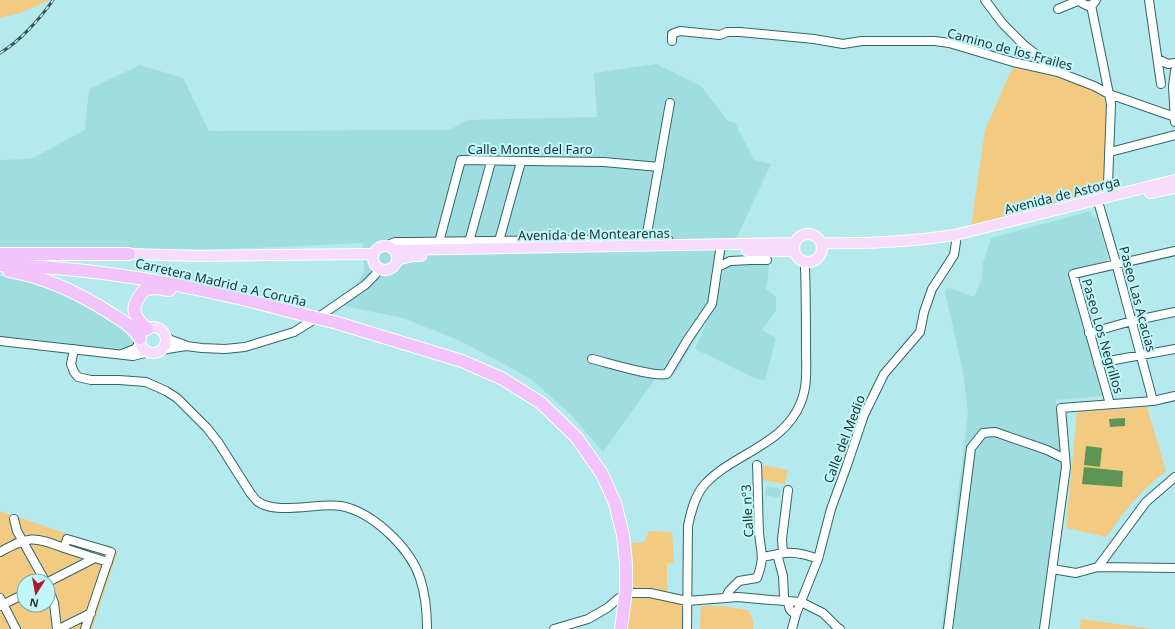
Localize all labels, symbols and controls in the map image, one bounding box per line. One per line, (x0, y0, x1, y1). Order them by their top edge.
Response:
street label: Camino de los Frailes (945, 24, 1075, 74)
street label: Calle Monte del Faro (467, 140, 593, 158)
street label: Avenida de Astorga (1002, 172, 1122, 218)
street label: Avenida de Montearenas (518, 224, 670, 244)
street label: Paseo Las Acacias (1115, 244, 1161, 354)
street label: Carretera Madrid a A Coruña (133, 253, 309, 311)
street label: Paseo Los Negrillos (1078, 276, 1128, 396)
street label: Calle del Medio (819, 392, 869, 486)
street label: Calle nº3 (737, 484, 757, 538)
north arrow (16, 573, 56, 613)
text: N (28, 595, 40, 612)

